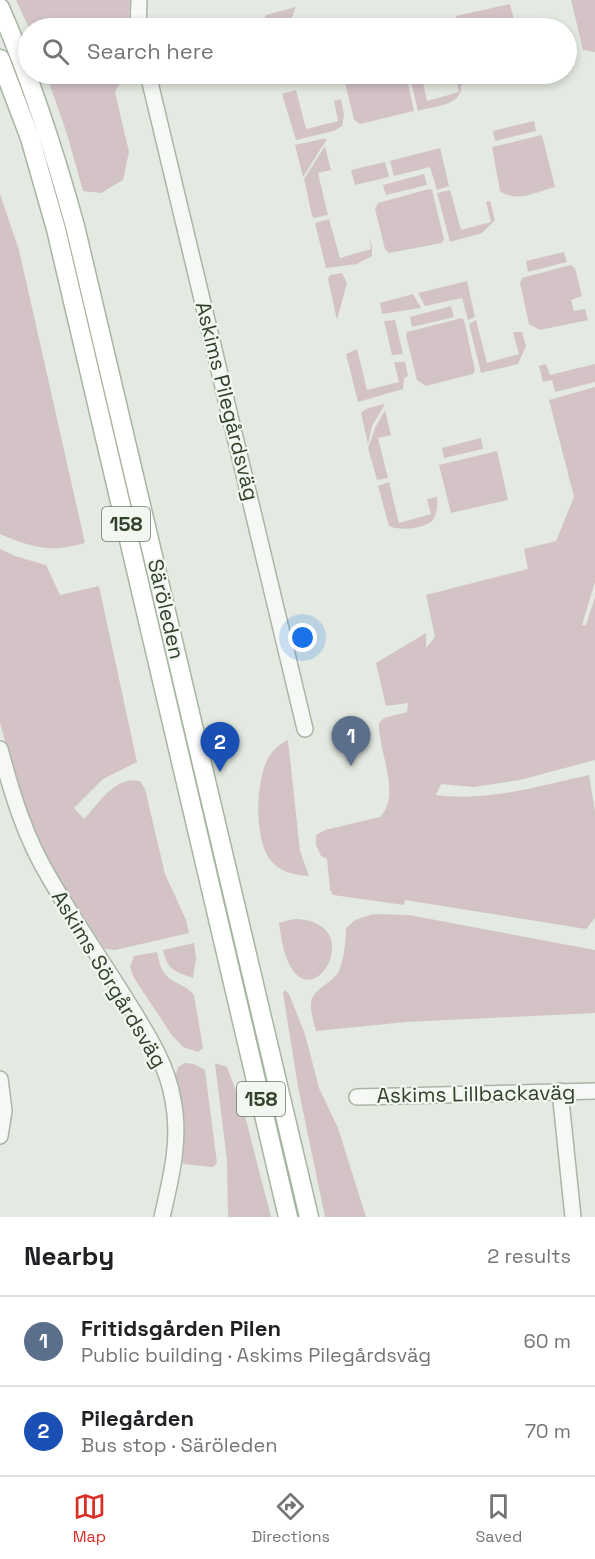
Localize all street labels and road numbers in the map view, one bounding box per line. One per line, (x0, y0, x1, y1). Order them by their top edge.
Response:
street label: Askims Pilegårdsväg (190, 299, 265, 503)
road number: 158 (102, 507, 150, 541)
street label: Säröleden (142, 556, 191, 662)
street label: Askims Sörgårdsväg (46, 885, 173, 1072)
street label: Askims Lillbackaväg (376, 1078, 576, 1109)
road number: 158 (237, 1082, 285, 1116)

